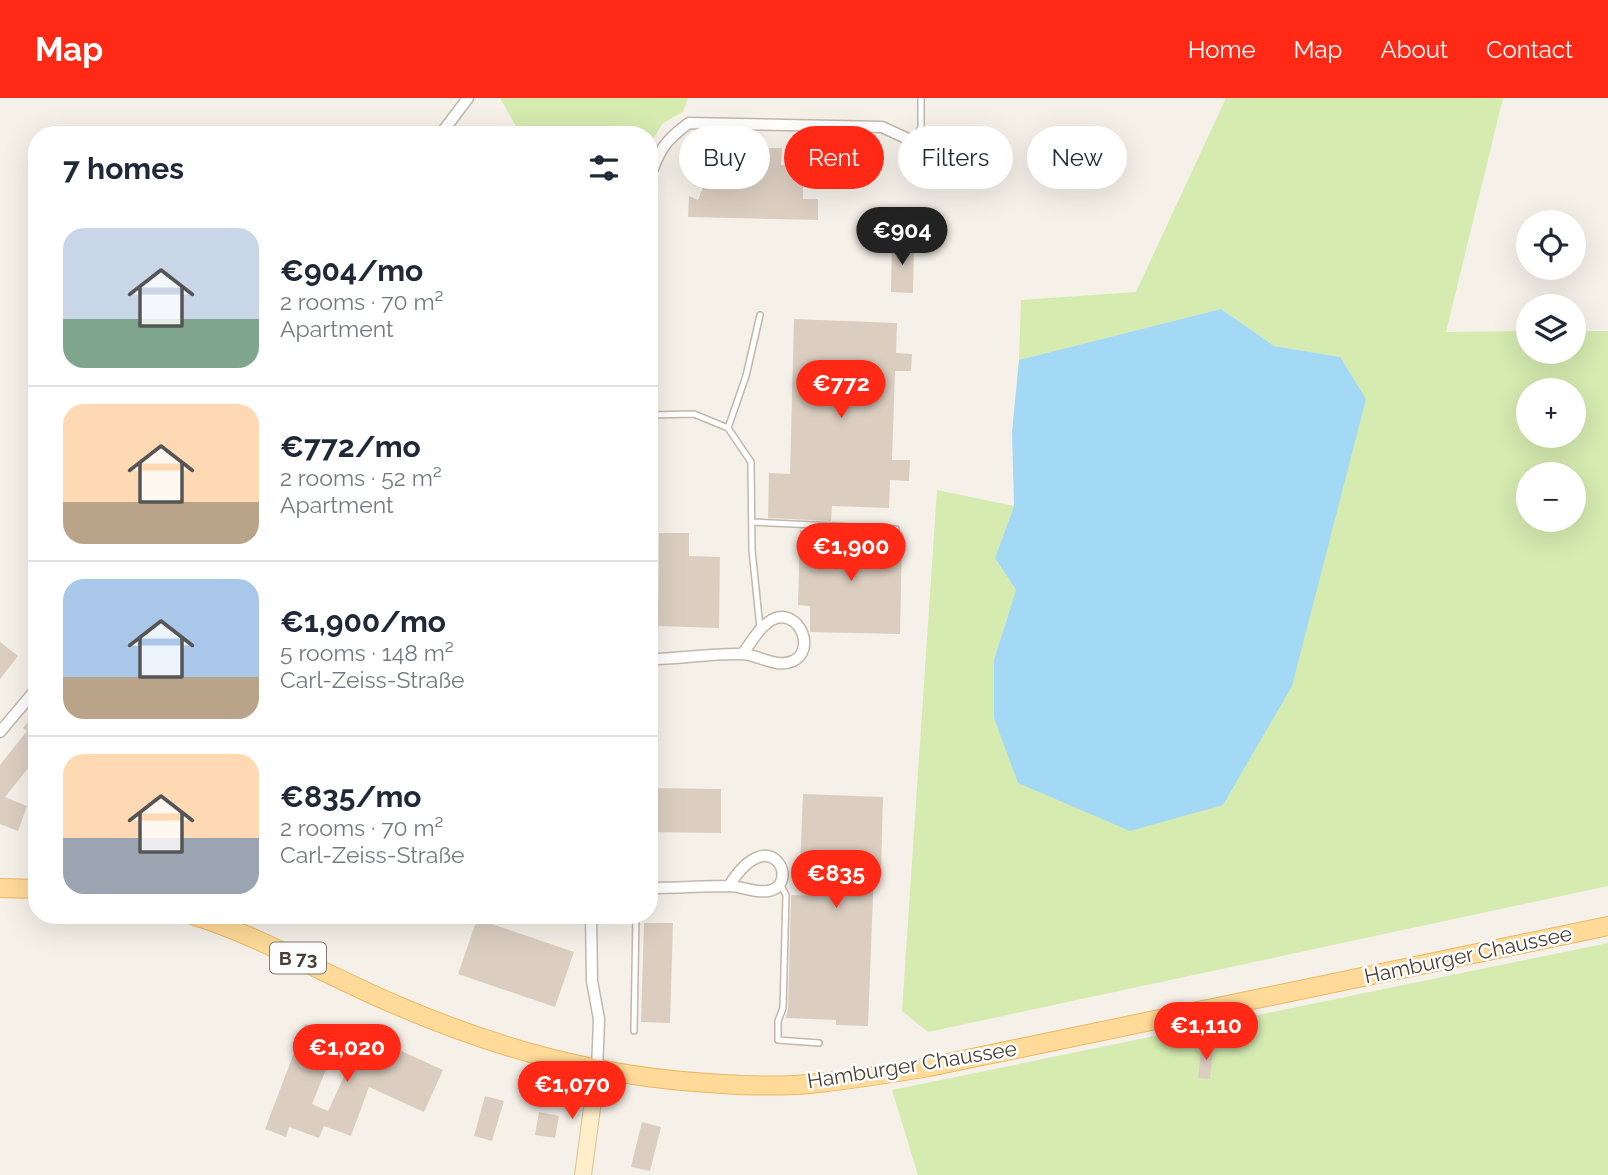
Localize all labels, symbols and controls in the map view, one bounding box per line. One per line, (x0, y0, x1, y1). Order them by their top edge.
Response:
text: Map (35, 30, 103, 69)
text: Home (1188, 35, 1256, 64)
text: Map (1294, 35, 1342, 64)
text: About (1380, 35, 1448, 64)
text: Contact (1486, 35, 1573, 64)
chip: Buy (679, 126, 770, 189)
chip: Rent (784, 126, 884, 189)
chip: Filters (898, 126, 1013, 189)
chip: New (1027, 126, 1127, 189)
icon: filters (585, 149, 623, 187)
text: 7 homes (63, 151, 184, 186)
pin: €904 (861, 208, 943, 267)
map controls (1516, 210, 1586, 532)
button: locate (1516, 210, 1586, 280)
text: €904 (872, 216, 932, 243)
text: €904/mo (280, 253, 423, 288)
icon: home (119, 256, 203, 340)
text: 2 rooms · 70 m² (280, 288, 443, 315)
button: layers (1516, 294, 1586, 364)
text: Apartment (280, 315, 394, 342)
pin: €772 (800, 360, 882, 420)
text: €772 (812, 369, 870, 396)
button: + (1516, 378, 1586, 448)
text: €772/mo (280, 429, 421, 464)
icon: home (119, 432, 203, 516)
button: − (1516, 462, 1586, 532)
text: 2 rooms · 52 m² (280, 464, 442, 491)
text: Apartment (280, 491, 394, 518)
pin: €1,900 (794, 524, 908, 583)
text: €1,900 (813, 532, 889, 559)
text: €1,900/mo (280, 604, 446, 639)
icon: home (119, 607, 203, 691)
text: 5 rooms · 148 m² (280, 639, 454, 666)
text: Carl-Zeiss-Straße (280, 666, 465, 693)
text: €835/mo (280, 779, 422, 814)
icon: home (119, 782, 203, 866)
text: 2 rooms · 70 m² (280, 814, 443, 841)
text: Carl-Zeiss-Straße (280, 841, 465, 868)
pin: €835 (795, 850, 877, 910)
text: €835 (807, 859, 865, 886)
street label: Hamburger Chaussee (1362, 920, 1574, 989)
road number: B 73 (270, 943, 326, 974)
pin: €1,110 (1149, 1002, 1263, 1062)
text: €1,110 (1170, 1011, 1242, 1038)
pin: €1,020 (290, 1024, 404, 1084)
text: €1,020 (309, 1033, 385, 1060)
street label: Hamburger Chaussee (805, 1036, 1018, 1093)
pin: €1,070 (515, 1062, 629, 1121)
text: €1,070 (534, 1070, 610, 1097)

